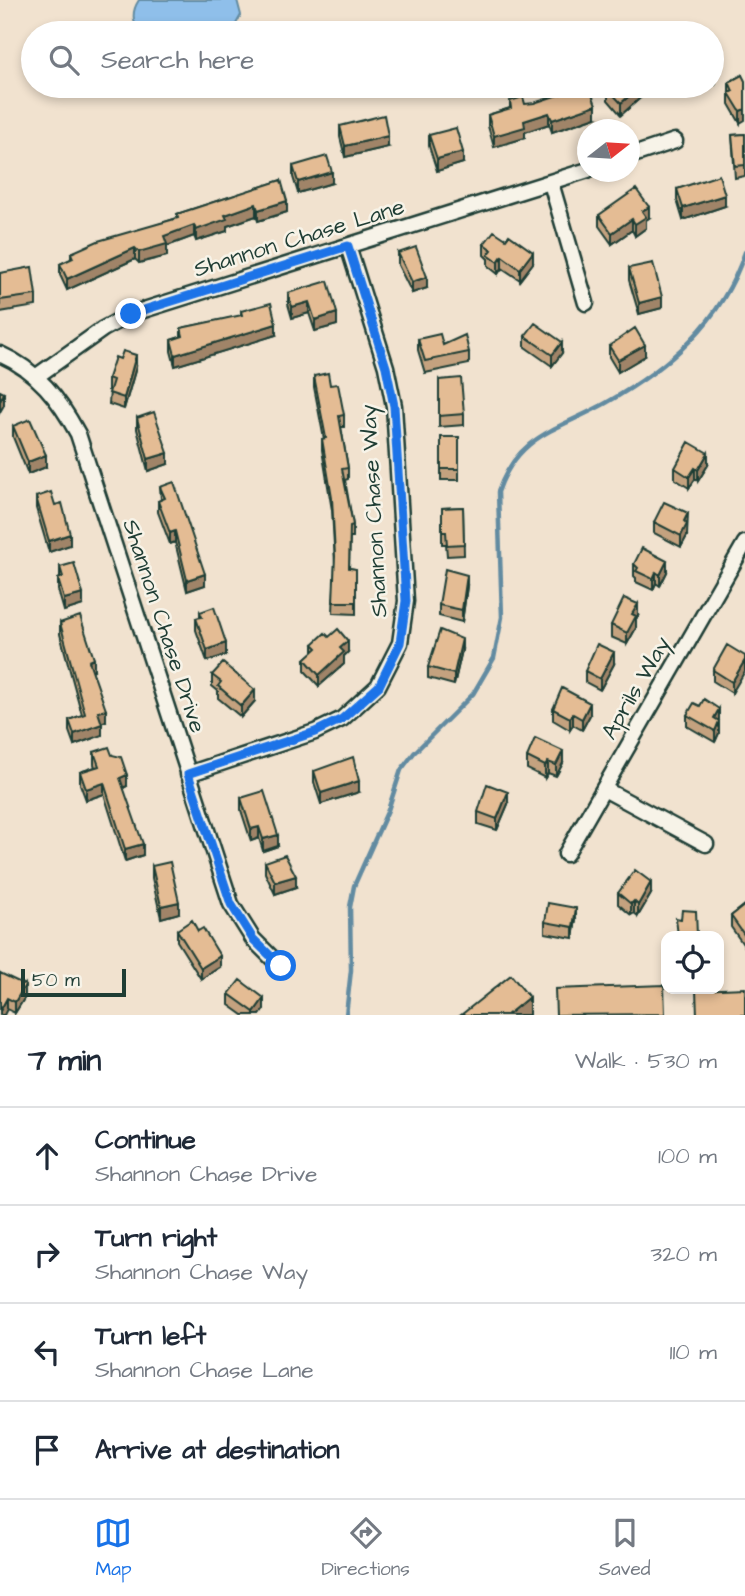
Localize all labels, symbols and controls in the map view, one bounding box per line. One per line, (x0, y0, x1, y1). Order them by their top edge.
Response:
search box (21, 21, 724, 98)
icon: search (45, 41, 83, 79)
text: Search here (101, 42, 254, 78)
north arrow (577, 119, 640, 182)
street label: Shannon Chase Lane (190, 191, 408, 285)
route end (115, 298, 146, 329)
street label: Shannon Chase Way (352, 403, 397, 618)
street label: Shannon Chase Drive (114, 515, 214, 737)
street label: Aprils Way (594, 630, 679, 746)
map controls (661, 931, 724, 994)
button: locate (661, 931, 724, 994)
route start (265, 950, 296, 981)
scale bar (21, 966, 126, 998)
text: 50 m (32, 967, 80, 994)
text: 7 min (28, 1040, 101, 1082)
text: Walk · 530 m (575, 1045, 717, 1077)
text: Continue (95, 1122, 196, 1158)
icon: ahead (28, 1137, 66, 1175)
text: 100 m (658, 1140, 717, 1172)
text: Shannon Chase Drive (95, 1158, 318, 1190)
text: Turn right (95, 1220, 217, 1256)
icon: right (28, 1235, 66, 1273)
text: 320 m (651, 1238, 717, 1270)
text: Shannon Chase Way (95, 1256, 308, 1288)
text: Turn left (95, 1318, 206, 1354)
icon: left (28, 1333, 66, 1371)
text: 110 m (669, 1336, 717, 1368)
text: Shannon Chase Lane (95, 1354, 314, 1386)
icon: arrive (28, 1431, 66, 1469)
text: Arrive at destination (95, 1432, 340, 1468)
tab: Map (94, 1514, 132, 1583)
tab: Directions (321, 1514, 410, 1583)
tab: Saved (599, 1514, 650, 1583)

